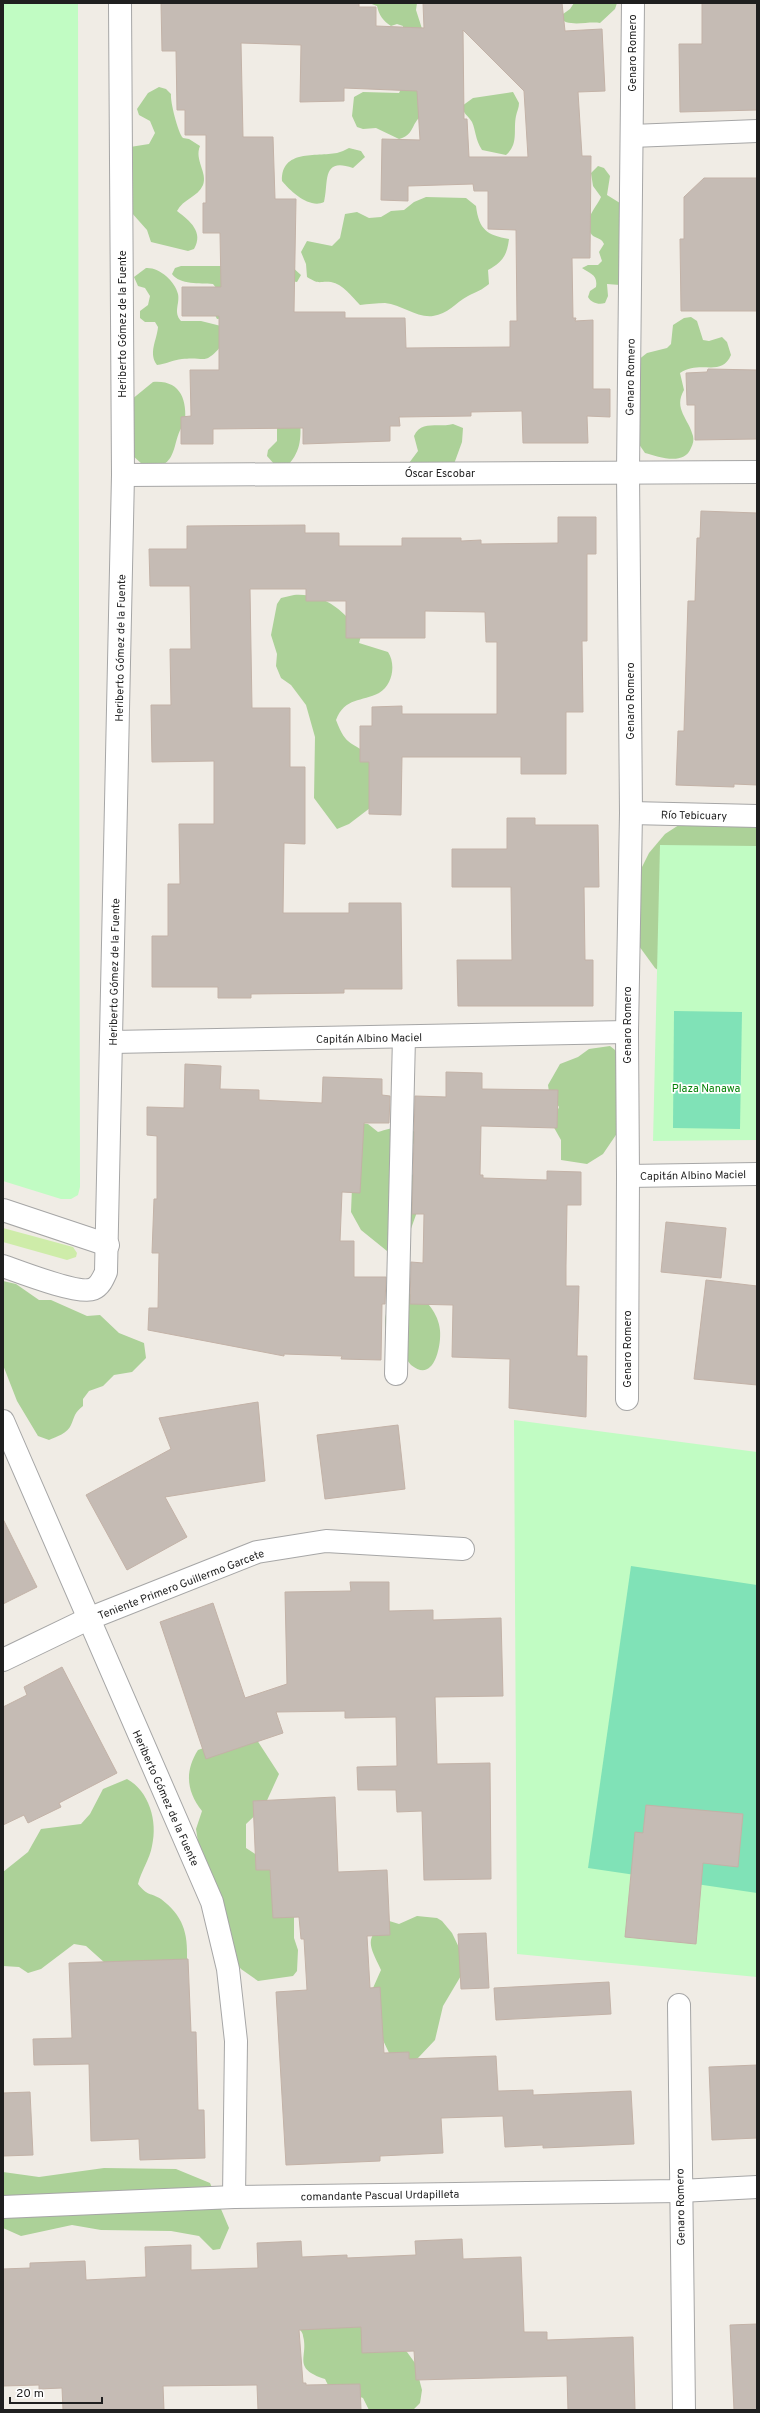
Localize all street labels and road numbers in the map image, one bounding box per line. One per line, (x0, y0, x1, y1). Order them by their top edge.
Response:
street label: Genaro Romero (626, 14, 640, 92)
street label: Heriberto Gómez de la Fuente (116, 250, 130, 398)
street label: Genaro Romero (623, 338, 639, 416)
street label: Óscar Escobar (405, 466, 476, 481)
street label: Heriberto Gómez de la Fuente (113, 574, 129, 722)
street label: Genaro Romero (624, 662, 638, 740)
street label: Río Tebicuary (661, 808, 728, 824)
street label: Heriberto Gómez de la Fuente (107, 898, 123, 1046)
street label: Genaro Romero (621, 986, 635, 1064)
street label: Capitán Albino Maciel (316, 1031, 422, 1047)
street label: Capitán Albino Maciel (640, 1168, 746, 1184)
street label: Genaro Romero (621, 1310, 635, 1388)
street label: Teniente Primero Guillermo Garcete (96, 1547, 267, 1623)
street label: Heriberto Gómez de la Fuente (129, 1728, 201, 1869)
street label: Genaro Romero (673, 2168, 689, 2246)
street label: comandante Pascual Urdapilleta (301, 2188, 460, 2204)

